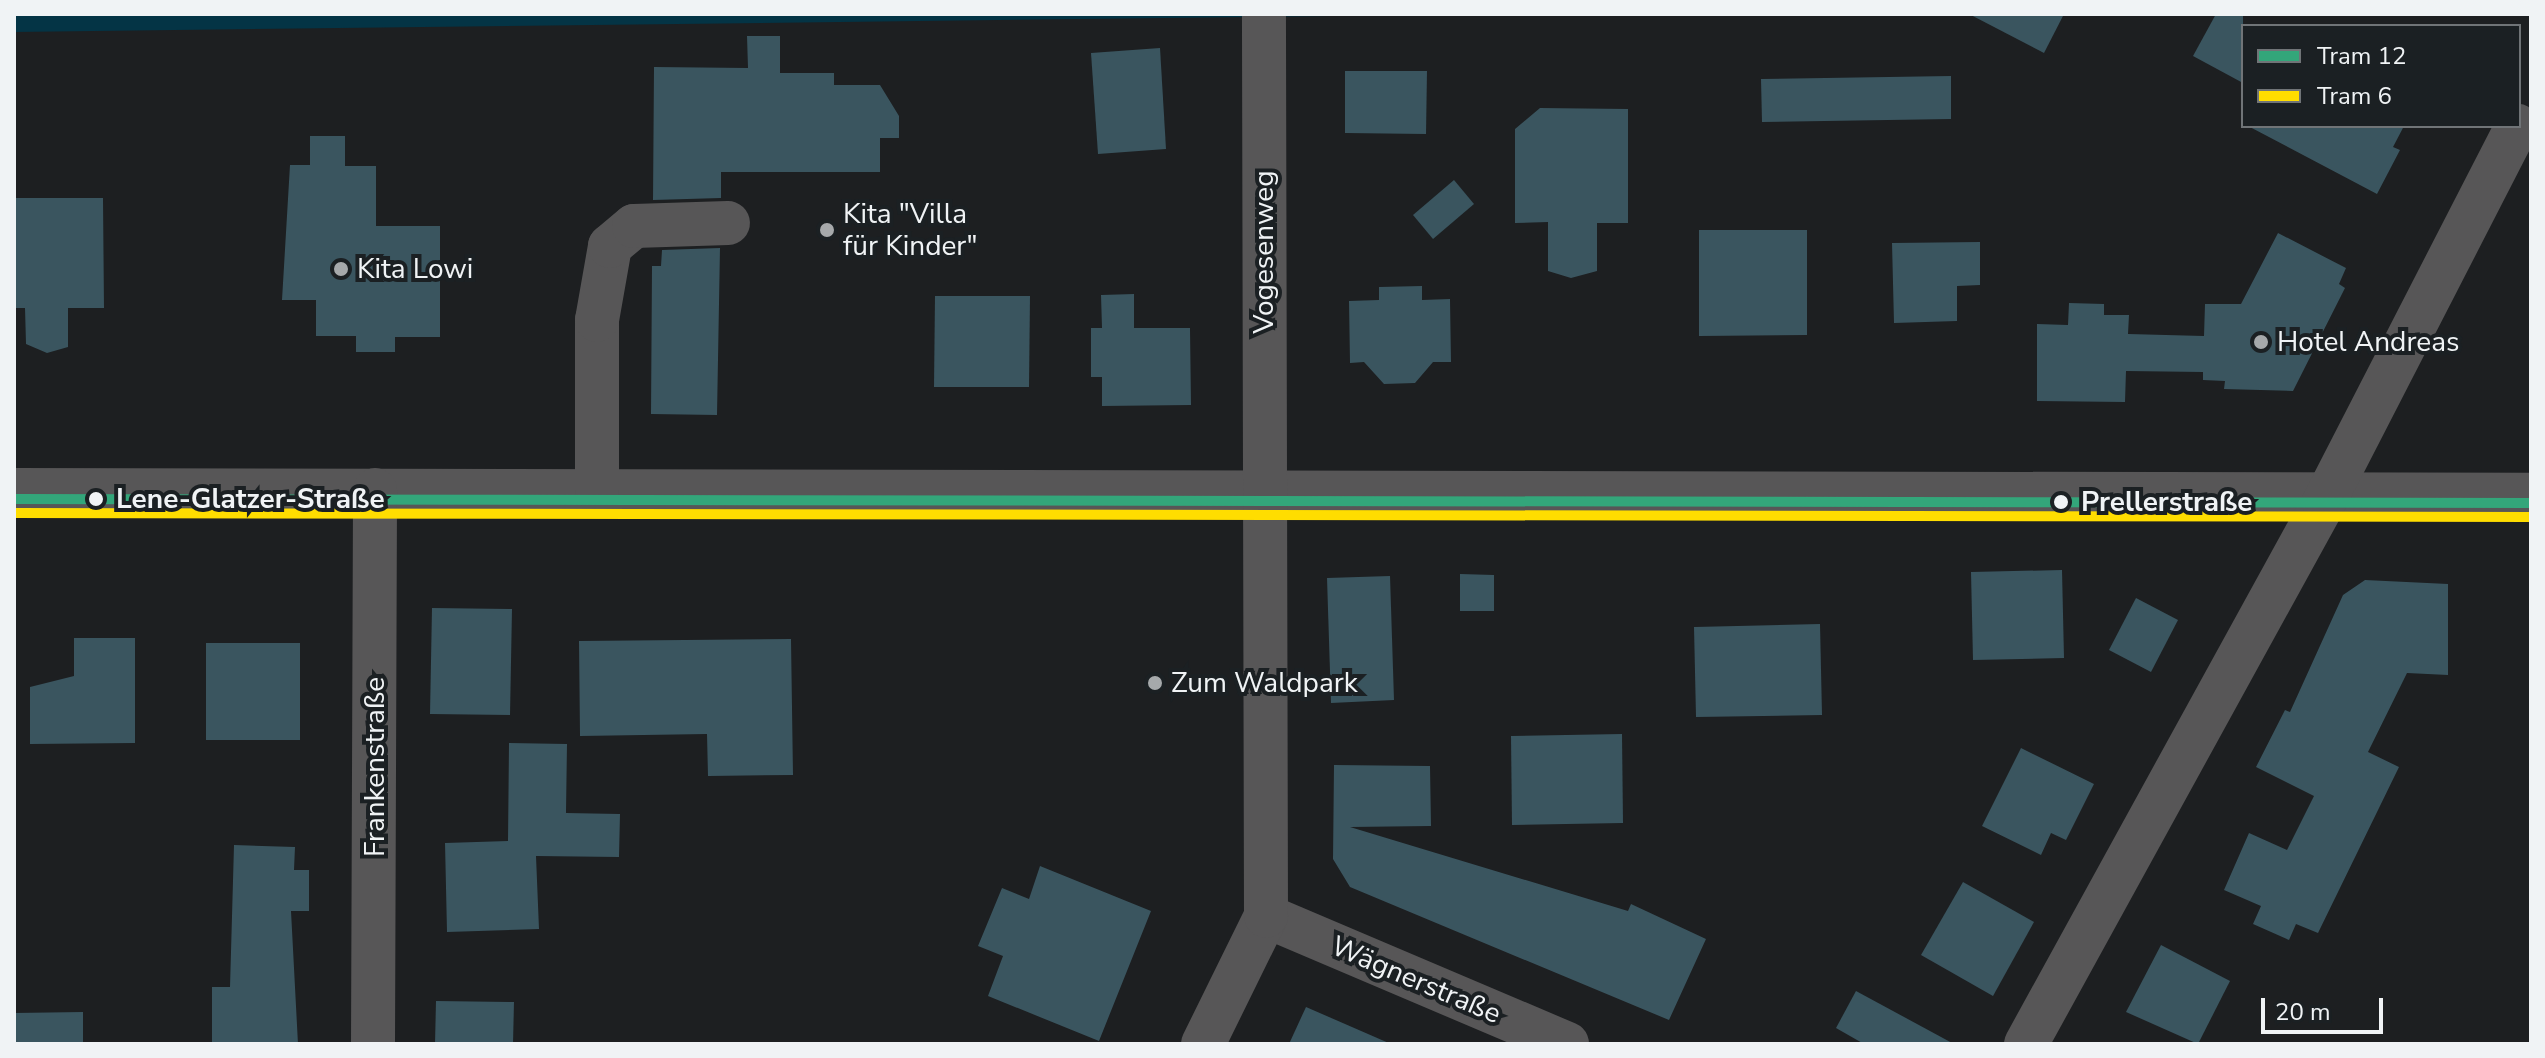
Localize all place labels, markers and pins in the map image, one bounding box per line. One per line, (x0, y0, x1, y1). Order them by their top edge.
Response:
place label: Kita "Villa für Kinder" (843, 197, 977, 263)
marker: Kita "Villa für Kinder" (818, 221, 836, 239)
place label: Kita Lowi (357, 252, 473, 286)
marker: Kita Lowi (332, 260, 350, 278)
place label: Hotel Andreas (2277, 325, 2459, 359)
marker: Hotel Andreas (2252, 333, 2270, 351)
place label: Lene-Glatzer-Straße (116, 482, 385, 516)
place label: Prellerstraße (2081, 485, 2253, 519)
marker: Lene-Glatzer-Straße (83, 486, 109, 512)
marker: Prellerstraße (2048, 489, 2074, 515)
place label: Zum Waldpark (1171, 666, 1358, 700)
marker: Zum Waldpark (1146, 674, 1164, 692)

